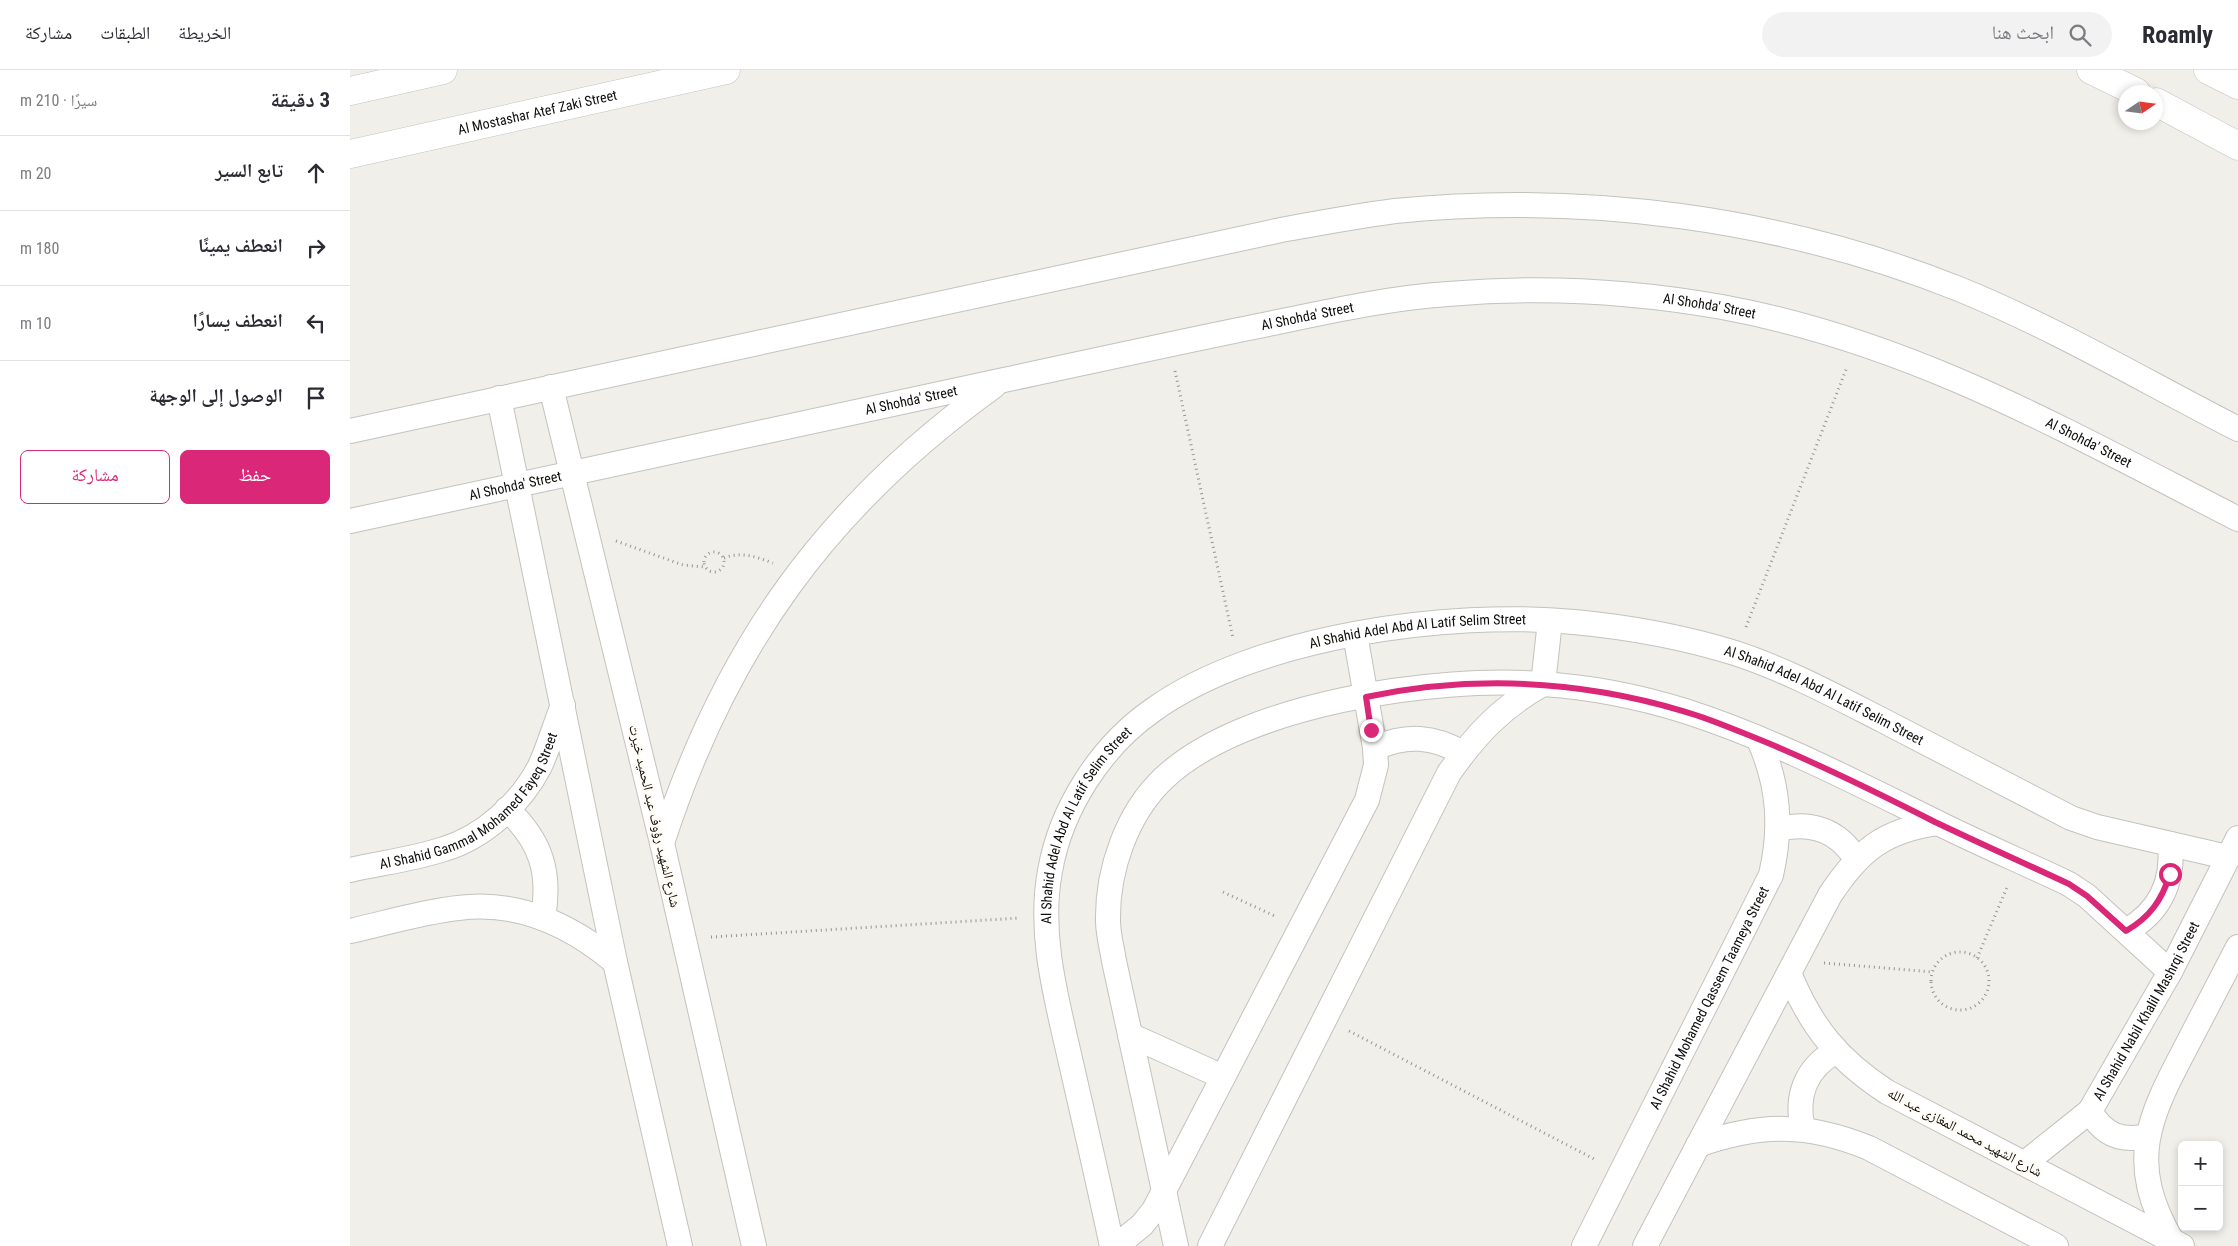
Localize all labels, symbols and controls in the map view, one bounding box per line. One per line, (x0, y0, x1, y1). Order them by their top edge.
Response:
search box (1762, 12, 2112, 57)
text: ابحث هنا (1992, 21, 2054, 44)
icon: search (2066, 21, 2094, 49)
text: Roamly (2142, 21, 2213, 49)
text: مشاركة (25, 22, 72, 43)
text: الطبقات (100, 22, 150, 43)
text: الخريطة (178, 22, 231, 43)
north arrow (2118, 85, 2163, 130)
street label: Al Mostashar Atef Zaki Street (456, 87, 619, 138)
text: 3 دقيقة (270, 88, 330, 112)
text: سيرًا · 210 m (20, 91, 97, 110)
text: تابع السير (215, 159, 283, 182)
icon: ahead (302, 159, 330, 187)
text: 20 m (20, 164, 52, 183)
text: انعطف يمينًا (198, 234, 283, 257)
icon: right (302, 234, 330, 262)
text: 180 m (20, 239, 59, 258)
street label: Al Shohda' Street (1662, 290, 1757, 322)
street label: Al Shohda' Street (1260, 299, 1355, 333)
text: انعطف يسارًا (192, 309, 283, 332)
icon: left (302, 309, 330, 337)
text: 10 m (20, 314, 52, 333)
street label: Al Shohda' Street (863, 382, 959, 418)
text: الوصول إلى الوجهة (149, 384, 283, 407)
icon: arrive (302, 384, 330, 412)
street label: Al Shohda' Street (2043, 414, 2134, 471)
button: مشاركة (20, 450, 170, 504)
button: حفظ (180, 450, 330, 504)
street label: Al Shohda' Street (468, 468, 563, 503)
street label: Al Shahid Adel Abd Al Latif Selim Street (1307, 611, 1526, 651)
street label: Al Shahid Adel Abd Al Latif Selim Street (1722, 642, 1926, 748)
route end (1360, 719, 1383, 742)
street label: شارع الشهيد رؤوف عبد الحميد خيرت (624, 723, 684, 909)
street label: Al Shahid Adel Abd Al Latif Selim Street (1038, 723, 1134, 924)
street label: Al Shahid Gammal Mohamed Fayeq Street (378, 730, 560, 872)
route start (2159, 863, 2182, 886)
street label: Al Shahid Mohamed Qassem Taameya Street (1646, 884, 1772, 1112)
street label: Al Shahid Nabil Khalil Mashrqi Street (2090, 919, 2202, 1103)
street label: شارع الشهيد محمد المغازى عبد الله (1884, 1084, 2045, 1181)
map controls (2178, 1141, 2223, 1231)
button: + (2178, 1141, 2223, 1186)
button: − (2178, 1186, 2223, 1231)

